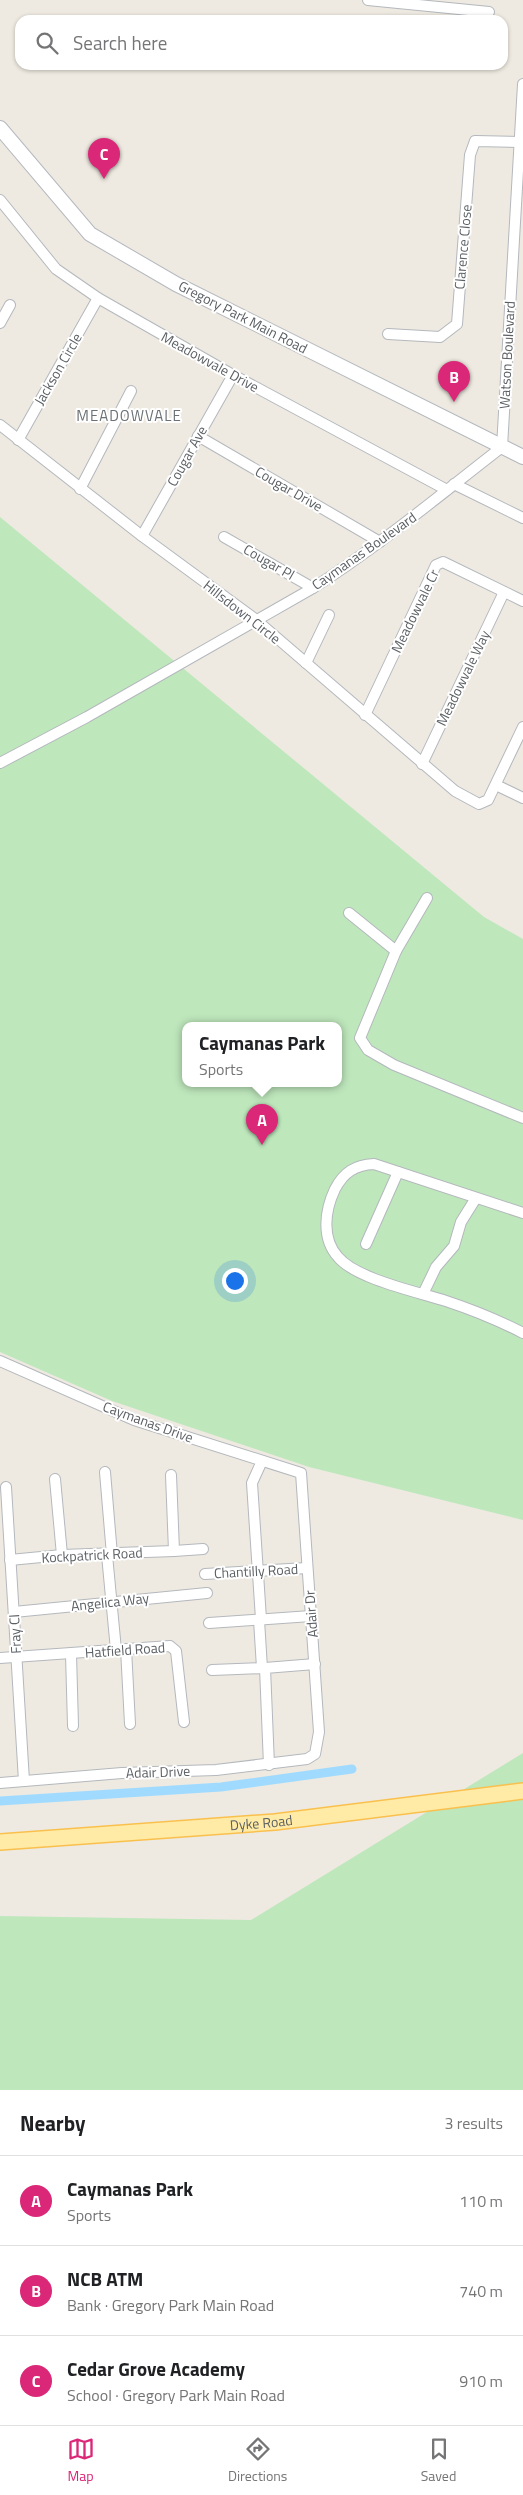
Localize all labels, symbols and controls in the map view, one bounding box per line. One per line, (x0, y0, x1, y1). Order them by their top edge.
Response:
search box (15, 15, 508, 70)
text: Search here (73, 28, 167, 57)
icon: search (33, 29, 61, 57)
pin: C (88, 138, 120, 179)
street label: Clarence Close (448, 204, 477, 290)
street label: Gregory Park Main Road (175, 275, 311, 358)
street label: Watson Boulevard (493, 301, 520, 409)
street label: Meadowvale Drive (158, 326, 263, 397)
street label: Jackson Circle (28, 329, 87, 409)
pin: B (438, 361, 470, 402)
district label: MEADOWVALE (76, 404, 182, 427)
street label: Cougar Ave (161, 422, 212, 490)
street label: Cougar Drive (251, 461, 327, 516)
street label: Caymanas Boulevard (307, 507, 420, 595)
street label: Cougar Pl (240, 538, 299, 585)
street label: Meadowvale Cr (385, 565, 444, 656)
street label: Hillsdown Circle (199, 575, 286, 649)
street label: Meadowvale Way (430, 626, 495, 729)
popup (182, 1022, 342, 1087)
text: Caymanas Park (199, 1028, 325, 1057)
text: Sports (199, 1057, 243, 1081)
pin: A (246, 1104, 278, 1145)
your location (222, 1268, 248, 1294)
street label: Caymanas Drive (100, 1395, 196, 1448)
street label: Kockpatrick Road (41, 1541, 143, 1568)
street label: Chantilly Road (213, 1558, 299, 1583)
street label: Angelica Way (70, 1587, 150, 1616)
street label: Adair Dr (298, 1589, 323, 1638)
street label: Fray Cl (3, 1614, 26, 1654)
street label: Hatfield Road (84, 1636, 166, 1663)
street label: Adair Drive (125, 1760, 190, 1783)
street label: Dyke Road (229, 1809, 294, 1835)
text: Nearby (20, 2107, 85, 2139)
text: 3 results (444, 2111, 503, 2135)
text: Caymanas Park (67, 2174, 193, 2203)
text: A (31, 2189, 41, 2213)
text: 110 m (459, 2189, 503, 2213)
text: Sports (67, 2203, 111, 2227)
text: NCB ATM (67, 2264, 143, 2293)
text: B (31, 2279, 41, 2303)
text: 740 m (459, 2279, 503, 2303)
text: Bank · Gregory Park Main Road (67, 2293, 274, 2317)
text: Cedar Grove Academy (67, 2354, 245, 2383)
text: C (32, 2369, 40, 2393)
text: 910 m (459, 2369, 503, 2393)
text: School · Gregory Park Main Road (67, 2383, 285, 2407)
tab: Map (67, 2435, 95, 2486)
tab: Directions (228, 2435, 287, 2486)
tab: Saved (421, 2435, 456, 2486)

